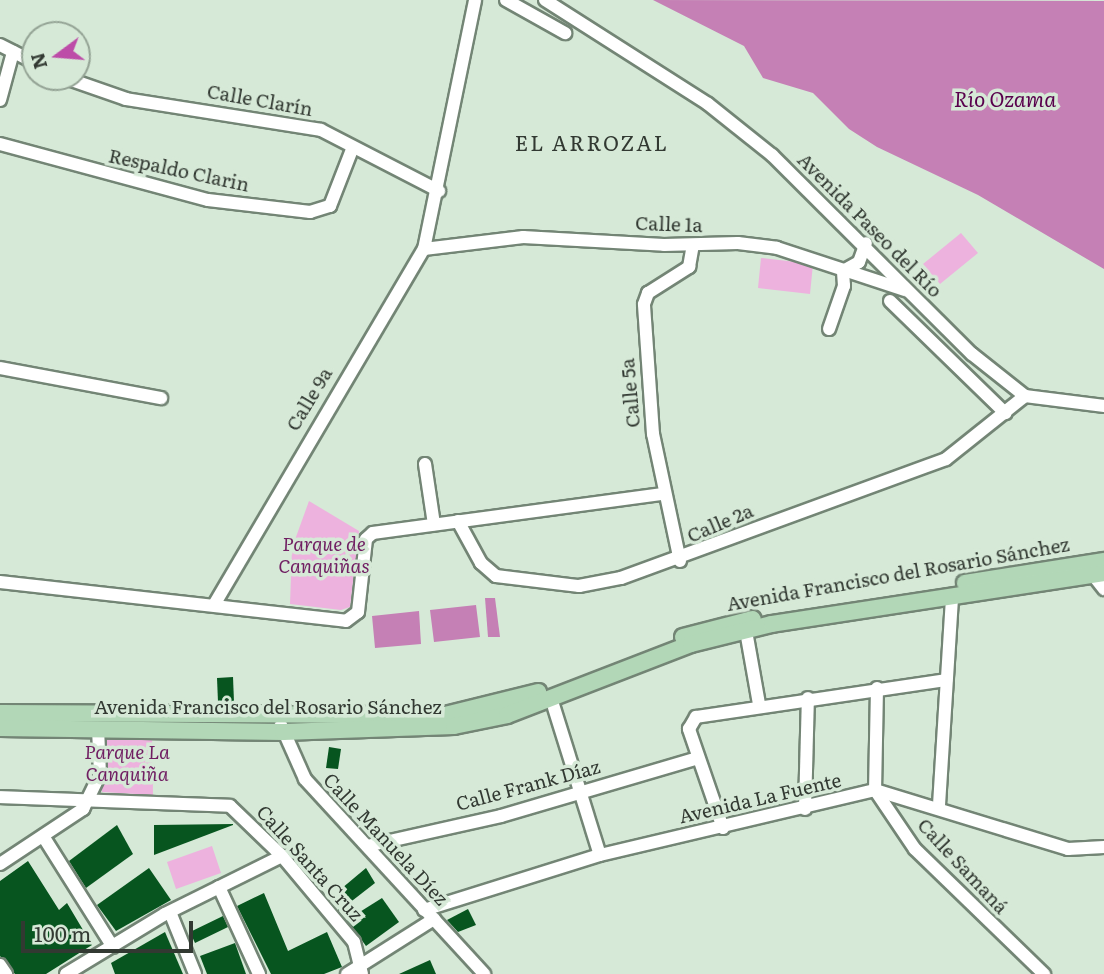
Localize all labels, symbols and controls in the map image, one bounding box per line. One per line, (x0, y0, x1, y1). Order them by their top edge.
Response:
north arrow (21, 21, 91, 91)
text: N (22, 50, 53, 73)
street label: Calle Clarín (205, 79, 315, 121)
water label: Río Ozama (954, 85, 1056, 111)
district label: EL ARROZAL (516, 129, 668, 155)
street label: Respaldo Clarin (107, 144, 251, 196)
street label: Avenida Paseo del Río (793, 148, 947, 302)
street label: Calle 1a (635, 211, 703, 237)
street label: Calle 5a (616, 357, 644, 429)
street label: Calle 9a (281, 363, 337, 435)
street label: Calle 2a (684, 499, 756, 547)
park label: Parque de Canquiñas (278, 533, 370, 577)
street label: Avenida Francisco del Rosario Sánchez (725, 533, 1071, 615)
street label: Avenida Francisco del Rosario Sánchez (94, 696, 442, 718)
park label: Parque La Canquiña (84, 741, 170, 785)
street label: Calle Frank Díaz (453, 755, 603, 815)
street label: Calle Manuela Díez (319, 768, 453, 910)
street label: Avenida La Fuente (677, 768, 843, 828)
street label: Calle Santa Cruz (252, 800, 368, 926)
street label: Calle Samaná (913, 814, 1013, 918)
scale bar (24, 908, 196, 952)
text: 100 m (34, 917, 91, 948)

